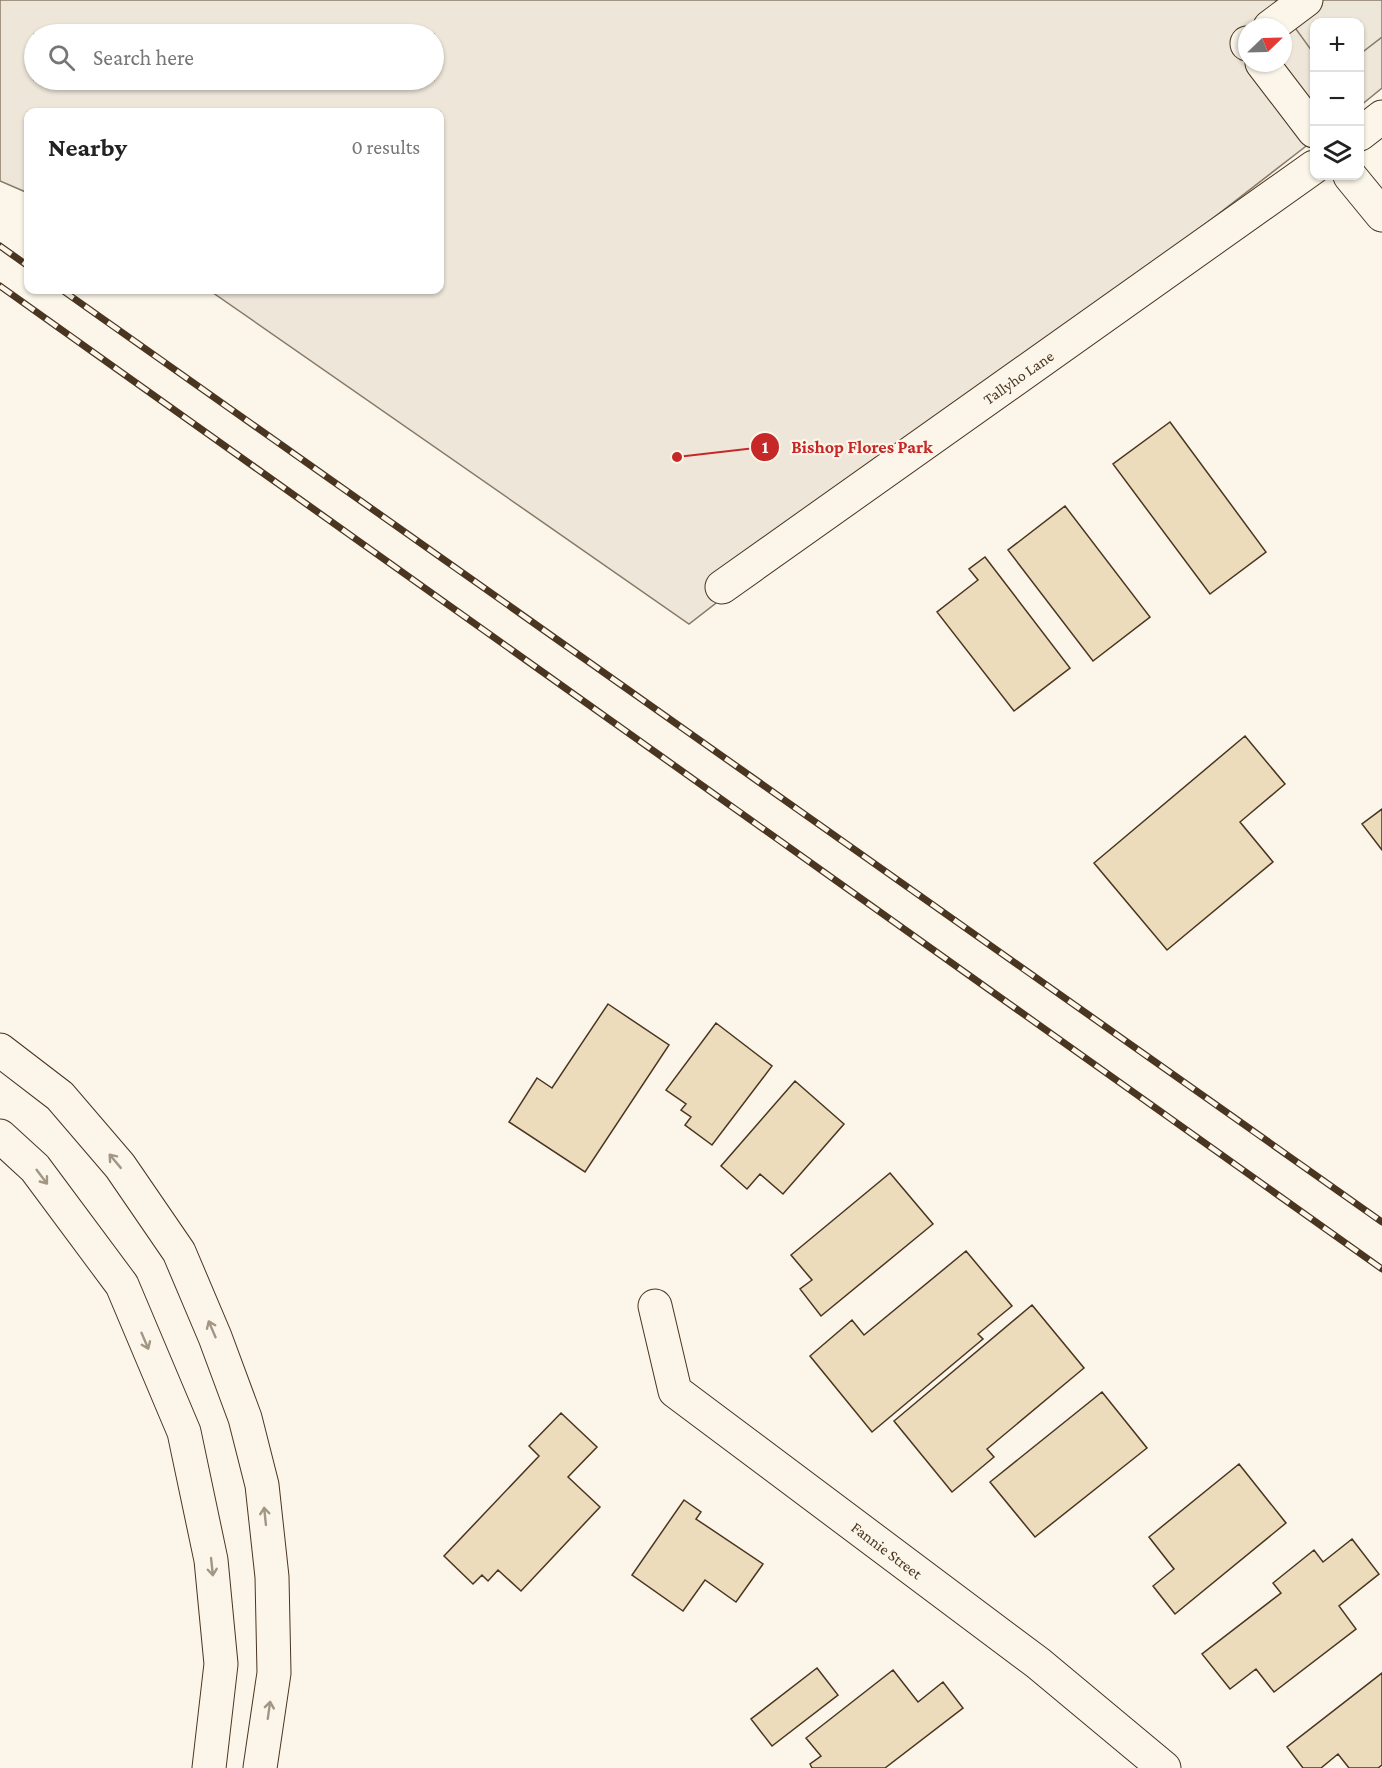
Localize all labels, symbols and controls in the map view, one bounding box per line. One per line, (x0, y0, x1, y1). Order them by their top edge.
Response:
north arrow (1238, 18, 1292, 72)
map controls (1310, 18, 1364, 180)
button: + (1310, 18, 1364, 72)
search box (24, 24, 444, 90)
icon: search (45, 41, 78, 74)
text: Search here (93, 45, 194, 70)
button: − (1310, 72, 1364, 126)
button: layers (1310, 126, 1364, 180)
text: Nearby (48, 133, 127, 162)
text: 0 results (351, 136, 420, 158)
street label: Tallyho Lane (980, 347, 1057, 409)
callout: Bishop Flores Park (750, 429, 945, 465)
text: 1 (762, 437, 769, 457)
text: Bishop Flores Park (791, 437, 933, 457)
one-way arrow (109, 1153, 122, 1169)
one-way arrow (35, 1169, 48, 1185)
one-way arrow (206, 1320, 217, 1339)
one-way arrow (140, 1331, 152, 1349)
one-way arrow (259, 1506, 270, 1526)
street label: Fannie Street (848, 1518, 926, 1583)
one-way arrow (207, 1557, 218, 1576)
one-way arrow (263, 1701, 274, 1721)

